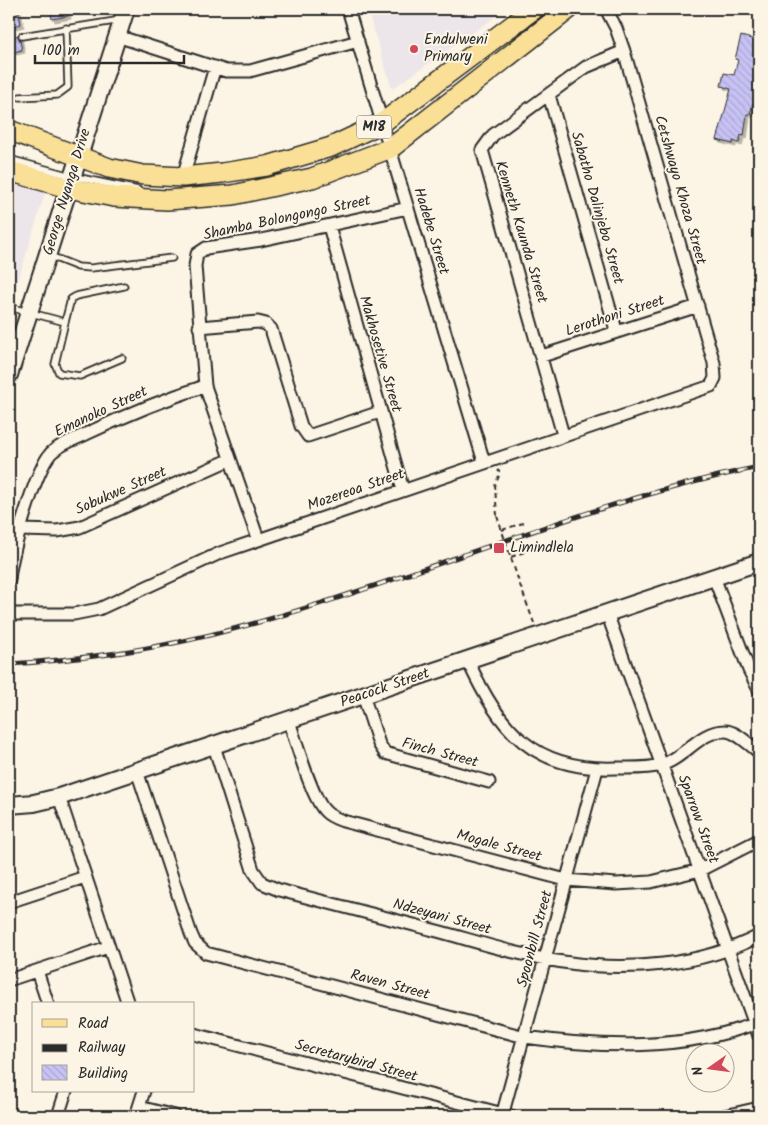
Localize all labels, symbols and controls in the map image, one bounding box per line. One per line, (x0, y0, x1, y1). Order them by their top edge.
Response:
place label: Endulweni Primary (424, 28, 489, 69)
scale bar (35, 32, 184, 64)
text: 100 m (42, 39, 80, 63)
marker: Endulweni Primary (408, 43, 420, 55)
street label: Cetshwayo Khoza Street (647, 113, 713, 268)
road number: M18 (356, 115, 392, 138)
street label: George Nyanga Drive (36, 126, 98, 258)
street label: Sabatho Dalinjebo Street (564, 129, 630, 287)
street label: Kenneth Kaunda Street (488, 158, 554, 306)
street label: Hadebe Street (406, 184, 456, 278)
street label: Shamba Bolongongo Street (201, 188, 373, 247)
street label: Lerothoni Street (562, 289, 668, 343)
street label: Makhosetive Street (352, 293, 408, 415)
street label: Emanoko Street (50, 380, 152, 444)
street label: Sobukwe Street (71, 460, 171, 522)
street label: Mozereoa Street (304, 462, 408, 518)
place label: Limindlela (510, 536, 574, 560)
marker: Limindlela (492, 541, 506, 555)
street label: Peacock Street (337, 661, 433, 715)
street label: Finch Street (399, 731, 481, 775)
street label: Sparrow Street (671, 771, 725, 867)
street label: Mogale Street (454, 823, 544, 869)
street label: Spoonbill Street (511, 888, 560, 990)
street label: Ndzeyani Street (390, 892, 494, 942)
street label: Raven Street (348, 963, 432, 1007)
legend (32, 1002, 195, 1092)
text: Road (78, 1012, 109, 1036)
street label: Secretarybird Street (292, 1033, 420, 1089)
text: Railway (78, 1036, 126, 1060)
north arrow (686, 1042, 736, 1092)
text: Building (78, 1062, 128, 1086)
text: N (687, 1064, 710, 1078)

